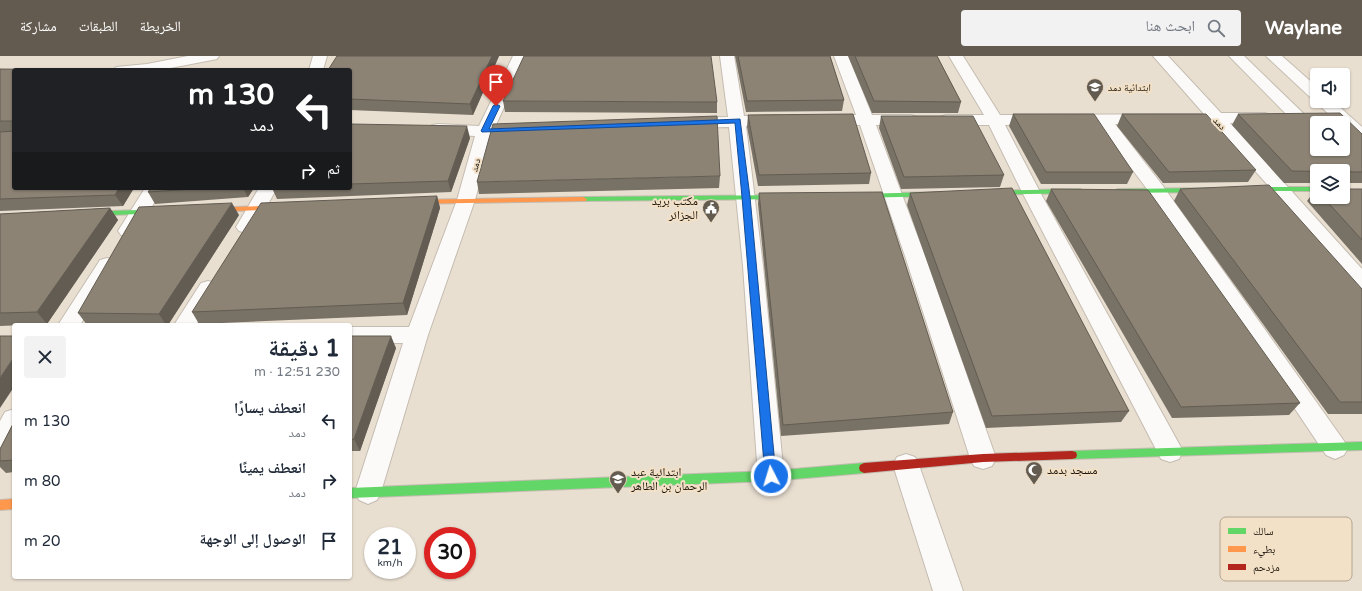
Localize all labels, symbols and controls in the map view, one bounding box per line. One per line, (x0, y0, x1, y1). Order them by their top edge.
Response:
search box (961, 10, 1241, 46)
text: ابحث هنا (1145, 17, 1195, 35)
icon: search (1205, 17, 1227, 39)
text: Waylane (1265, 17, 1342, 39)
text: مشاركة (20, 18, 57, 35)
text: الطبقات (79, 18, 118, 35)
text: الخريطة (140, 18, 181, 35)
pin (479, 65, 513, 106)
map controls (1310, 68, 1350, 204)
button: sound (1310, 68, 1350, 108)
icon: arrive (485, 71, 507, 93)
school or university icon: ابتدائية دمد (1085, 77, 1105, 102)
text: 130 m (188, 78, 274, 112)
place label: ابتدائية دمد (1108, 82, 1151, 94)
icon: left (288, 84, 340, 136)
text: دمد (250, 114, 274, 136)
street label: دمد (1210, 115, 1228, 133)
button: search (1310, 116, 1350, 156)
street label: دمد (468, 157, 484, 173)
icon: right (297, 160, 319, 182)
text: ثم (327, 160, 340, 178)
button: layers (1310, 164, 1350, 204)
place label: مكتب بريد الجزائر (652, 194, 698, 222)
public building icon: مكتب بريد الجزائر (701, 198, 721, 223)
text: 1 دقيقة (268, 334, 340, 363)
button: close (24, 336, 66, 378)
text: 230 m · 12:51 (254, 364, 340, 380)
text: انعطف يسارًا (234, 399, 306, 417)
icon: left (318, 410, 340, 432)
text: 130 m (24, 412, 70, 430)
text: دمد (289, 425, 306, 441)
position arrow (750, 455, 792, 497)
text: انعطف يمينًا (238, 459, 306, 477)
mosque icon: مسجد بدمد (1024, 460, 1044, 485)
place label: مسجد بدمد (1047, 463, 1097, 477)
place label: ابتدائية عبد الرحمان بن الطاهر (630, 465, 708, 493)
school or university icon: ابتدائية عبد الرحمان بن الطاهر (608, 469, 628, 494)
icon: right (318, 470, 340, 492)
text: 80 m (24, 472, 61, 490)
text: دمد (289, 485, 306, 501)
legend (1220, 517, 1352, 581)
text: سالك (1253, 525, 1273, 538)
speed limit sign: 30 (424, 527, 476, 579)
text: الوصول إلى الوجهة (200, 530, 306, 548)
icon: arrive (318, 530, 340, 552)
text: 20 m (24, 532, 61, 550)
text: 21 (377, 536, 403, 560)
text: بطيء (1253, 543, 1275, 558)
text: km/h (377, 557, 403, 569)
text: مزدحم (1253, 561, 1280, 575)

